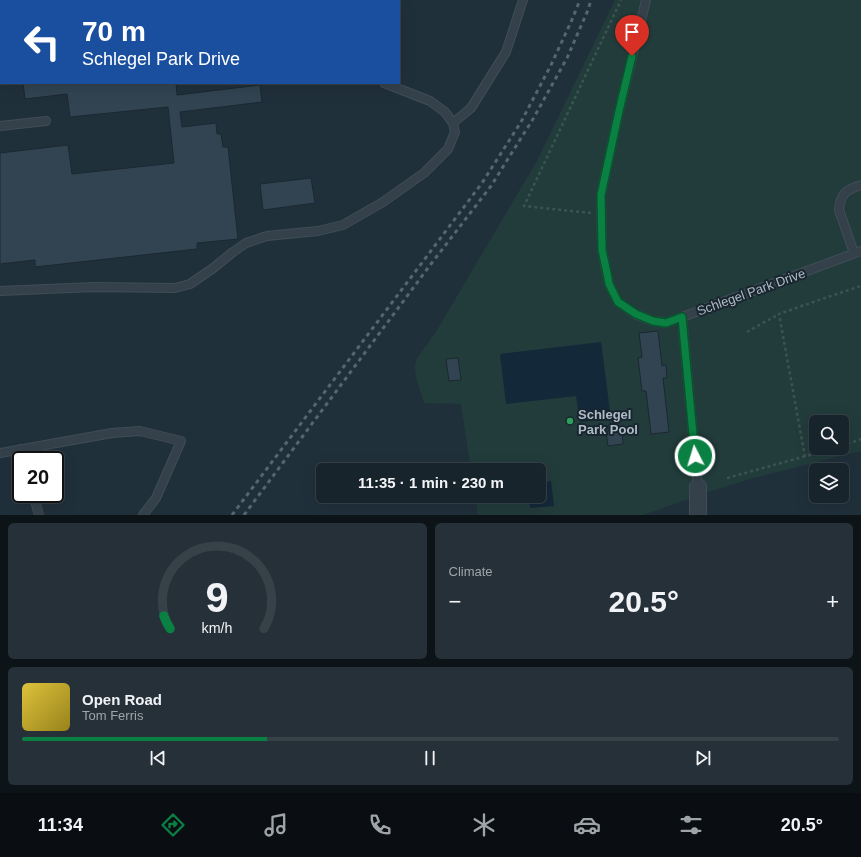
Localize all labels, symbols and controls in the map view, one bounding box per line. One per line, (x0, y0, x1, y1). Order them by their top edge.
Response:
pin (615, 15, 649, 56)
icon: left (16, 16, 68, 68)
text: 70 m (82, 16, 146, 47)
icon: arrive (621, 21, 643, 43)
text: Schlegel Park Drive (82, 49, 240, 69)
street label: Schlegel Park Drive (695, 265, 807, 319)
place label: Schlegel Park Pool (578, 407, 638, 437)
map controls (809, 415, 849, 503)
button: search (809, 415, 849, 455)
marker: Schlegel Park Pool (565, 416, 575, 426)
position arrow (674, 435, 716, 477)
speed limit sign: 20 (12, 451, 64, 503)
button: layers (809, 463, 849, 503)
text: 11:35 · 1 min · 230 m (358, 474, 504, 491)
text: Climate (449, 564, 493, 579)
text: 9 (206, 574, 229, 621)
text: 20.5° (609, 585, 679, 618)
text: − (449, 589, 461, 614)
text: + (826, 589, 839, 614)
text: km/h (202, 620, 233, 636)
text: Open Road (82, 691, 162, 708)
text: Tom Ferris (82, 708, 143, 723)
icon: previous (147, 747, 169, 769)
icon: pause (419, 747, 441, 769)
icon: next (692, 747, 714, 769)
icon: directions (159, 811, 187, 839)
icon: music (262, 811, 290, 839)
icon: phone (366, 811, 394, 839)
icon: climate (470, 811, 498, 839)
icon: car (573, 811, 601, 839)
icon: filters (677, 811, 705, 839)
text: 11:34 (38, 815, 83, 835)
text: 20.5° (781, 815, 823, 835)

